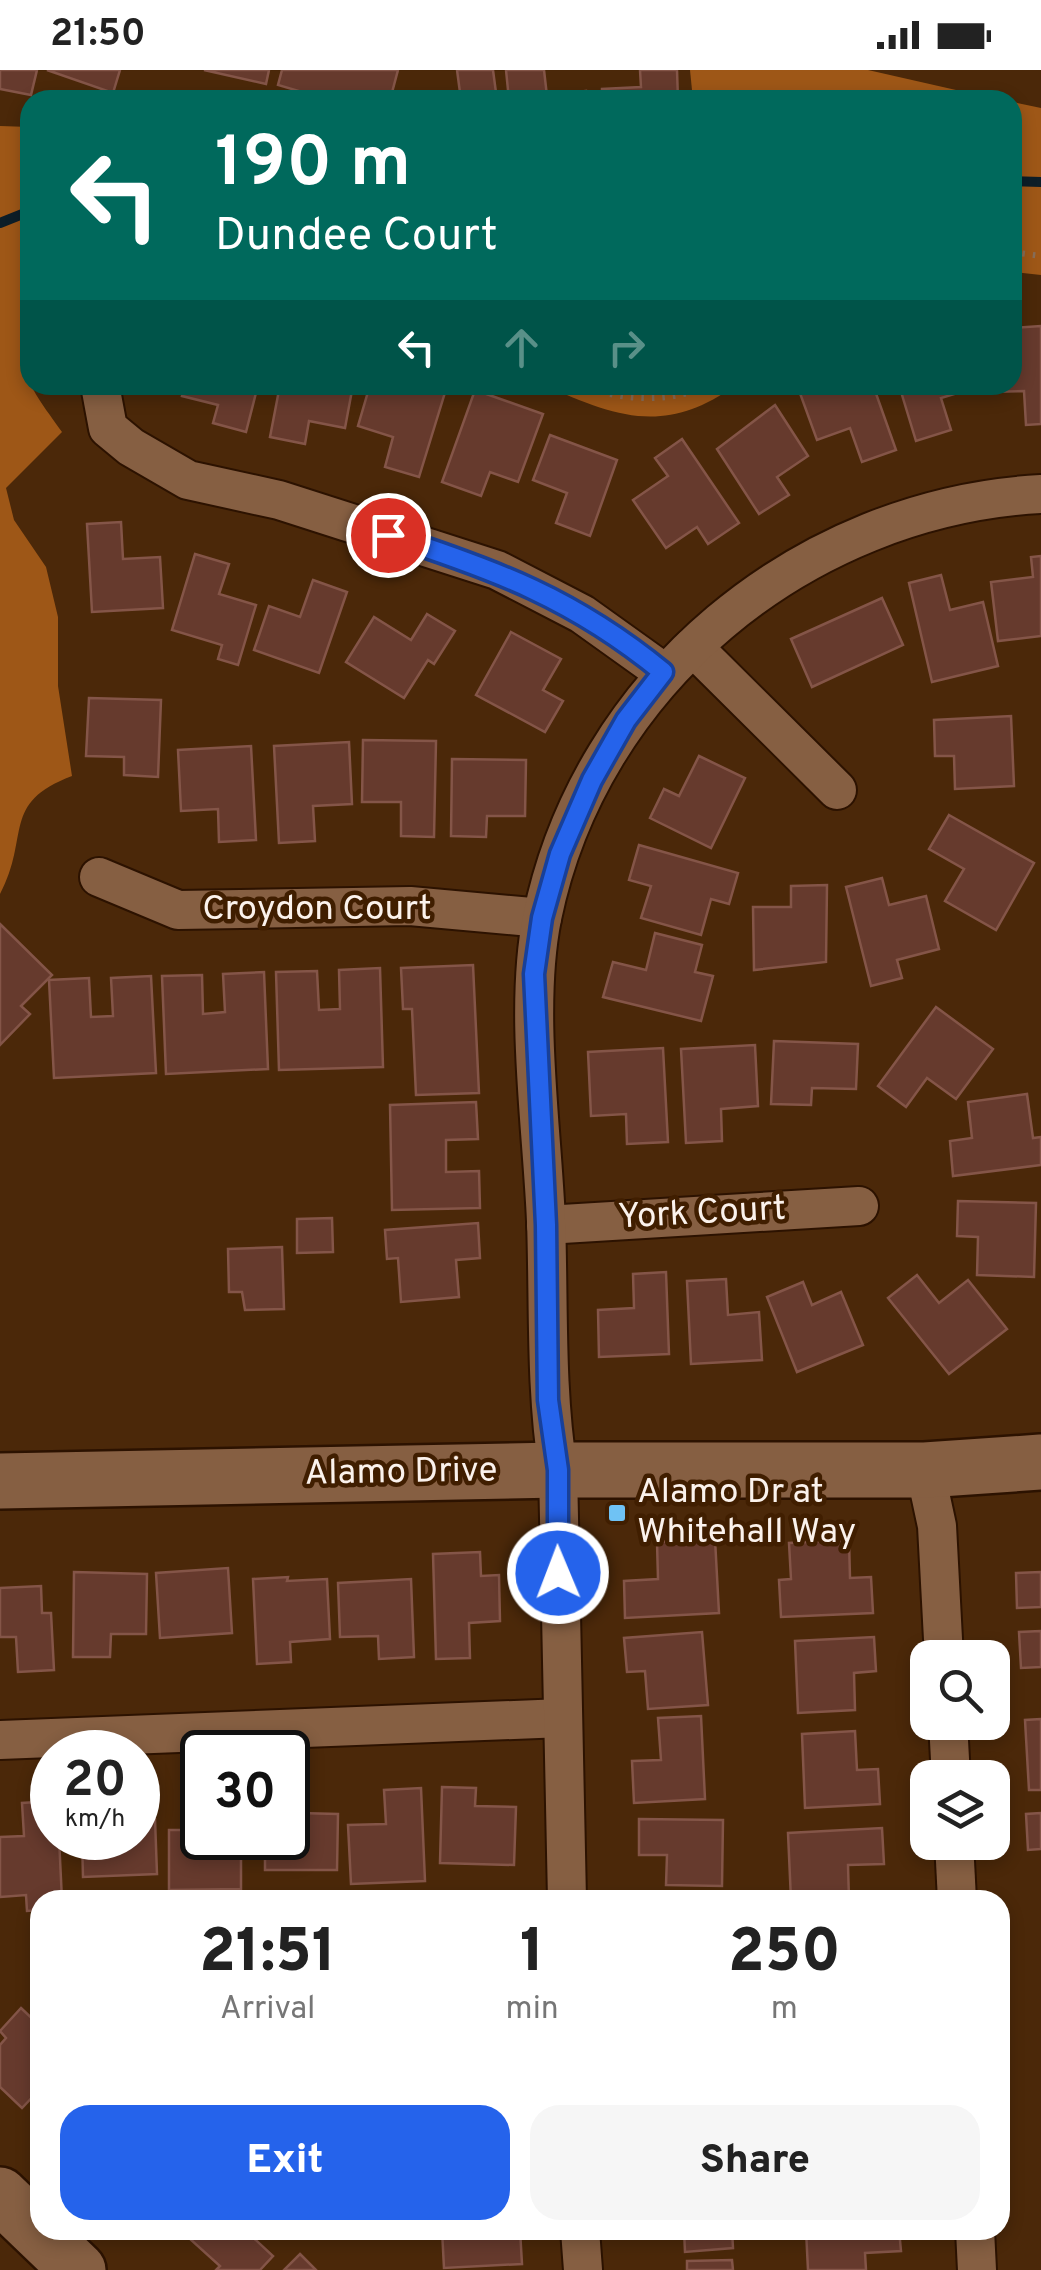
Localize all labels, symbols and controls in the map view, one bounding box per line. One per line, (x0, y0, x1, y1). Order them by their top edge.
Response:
text: 21:50 (50, 11, 146, 60)
text: 190 m (215, 122, 411, 211)
icon: left (50, 130, 180, 260)
text: Dundee Court (215, 209, 498, 266)
icon: left (389, 320, 444, 375)
icon: ahead (494, 320, 549, 375)
icon: right (599, 320, 654, 375)
pin (346, 493, 431, 578)
icon: arrive (361, 508, 416, 563)
street label: Croydon Court (202, 888, 432, 932)
street label: York Court (617, 1188, 787, 1240)
street label: Alamo Drive (304, 1449, 498, 1497)
place label: Alamo Dr at Whitehall Way (637, 1471, 856, 1555)
marker: Alamo Dr at Whitehall Way (606, 1502, 628, 1524)
position arrow (506, 1521, 610, 1625)
map controls (910, 1640, 1010, 1860)
button: search (910, 1640, 1010, 1740)
speed limit sign: 30 (180, 1730, 310, 1860)
text: 20 (63, 1751, 127, 1814)
button: layers (910, 1760, 1010, 1860)
text: km/h (65, 1804, 125, 1836)
text: 21:51 (199, 1917, 336, 1993)
text: 1 (520, 1917, 544, 1993)
text: 250 (728, 1917, 841, 1993)
text: Arrival (220, 1990, 315, 2030)
text: min (506, 1990, 559, 2030)
text: m (771, 1990, 798, 2030)
button: Exit (60, 2105, 510, 2220)
button: Share (530, 2105, 980, 2220)

